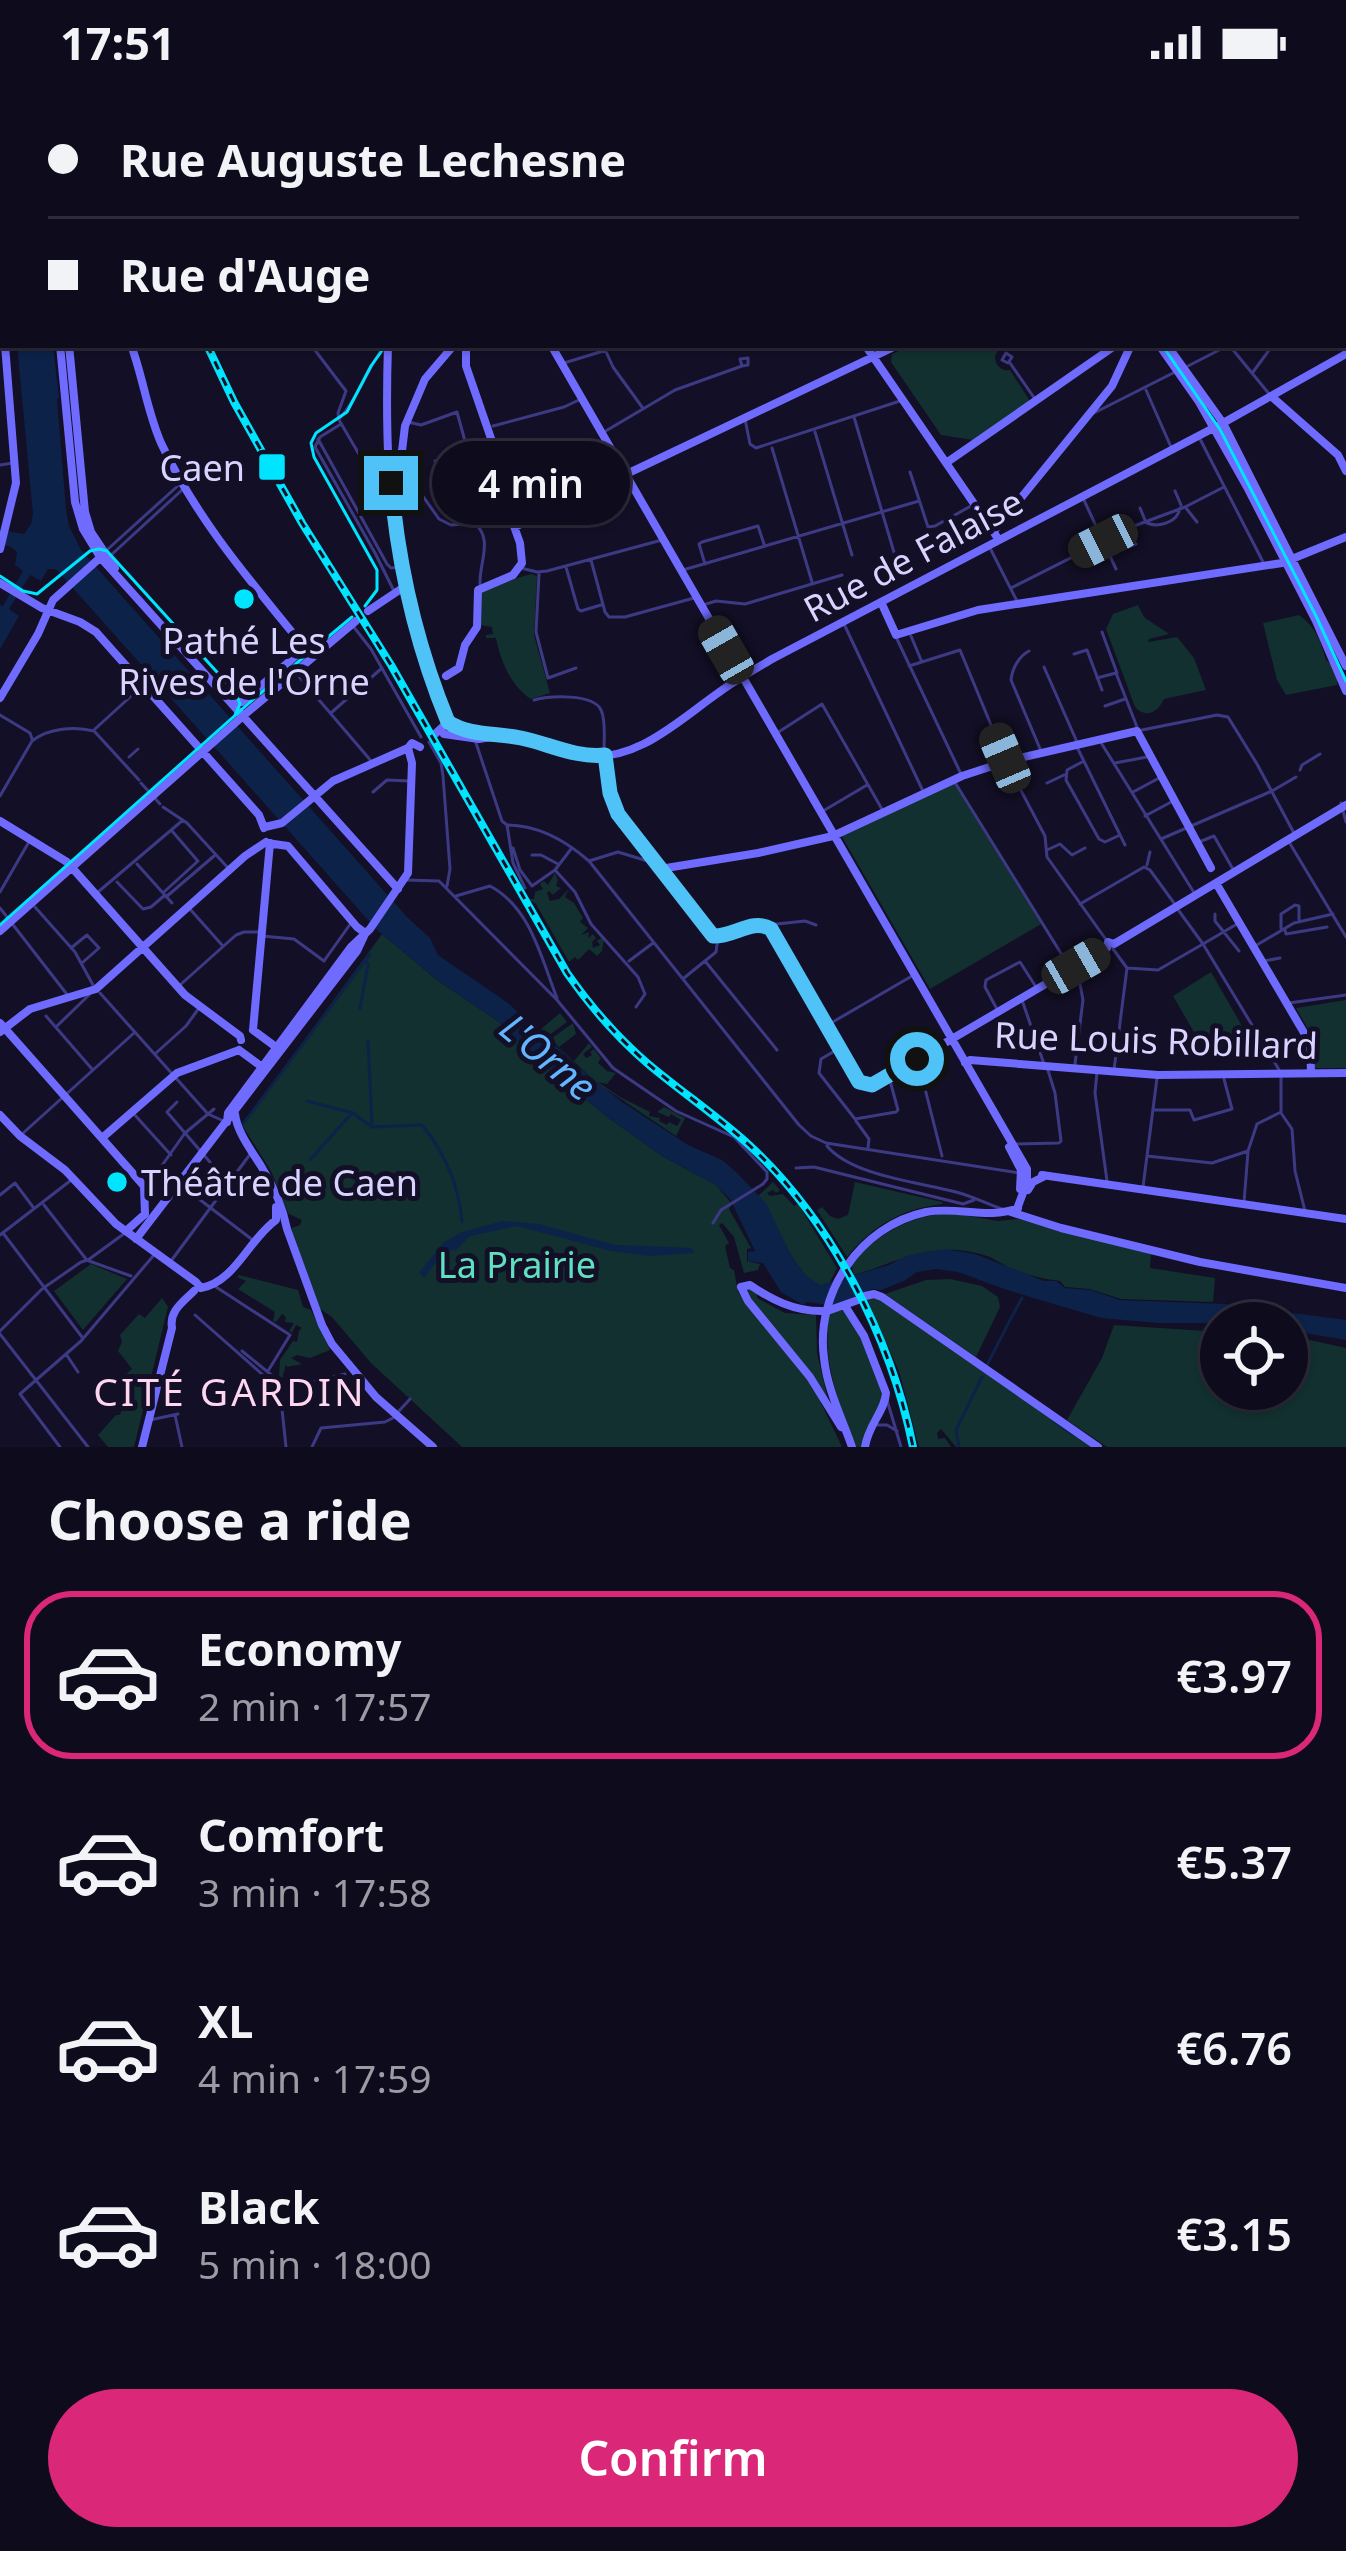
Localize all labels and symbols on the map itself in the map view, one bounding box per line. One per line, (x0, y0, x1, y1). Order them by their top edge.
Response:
callout: 4 min (433, 441, 631, 525)
place label: Caen (159, 443, 245, 492)
marker: Caen (256, 451, 288, 483)
route end (364, 456, 418, 510)
street label: Rue de Falaise (795, 477, 1031, 633)
car (1063, 509, 1143, 573)
marker: Pathé Les Rives de l'Orne (231, 586, 257, 612)
car (692, 610, 760, 690)
place label: Pathé Les Rives de l'Orne (118, 616, 370, 706)
car (974, 718, 1036, 798)
car (1036, 932, 1116, 1000)
water label: L'Orne (490, 1000, 608, 1112)
street label: Rue Louis Robillard (993, 1010, 1319, 1070)
route start (890, 1032, 944, 1086)
place label: Théâtre de Caen (141, 1158, 418, 1207)
marker: Théâtre de Caen (104, 1169, 130, 1195)
park label: La Prairie (438, 1240, 596, 1289)
district label: CITÉ GARDIN (93, 1364, 367, 1417)

